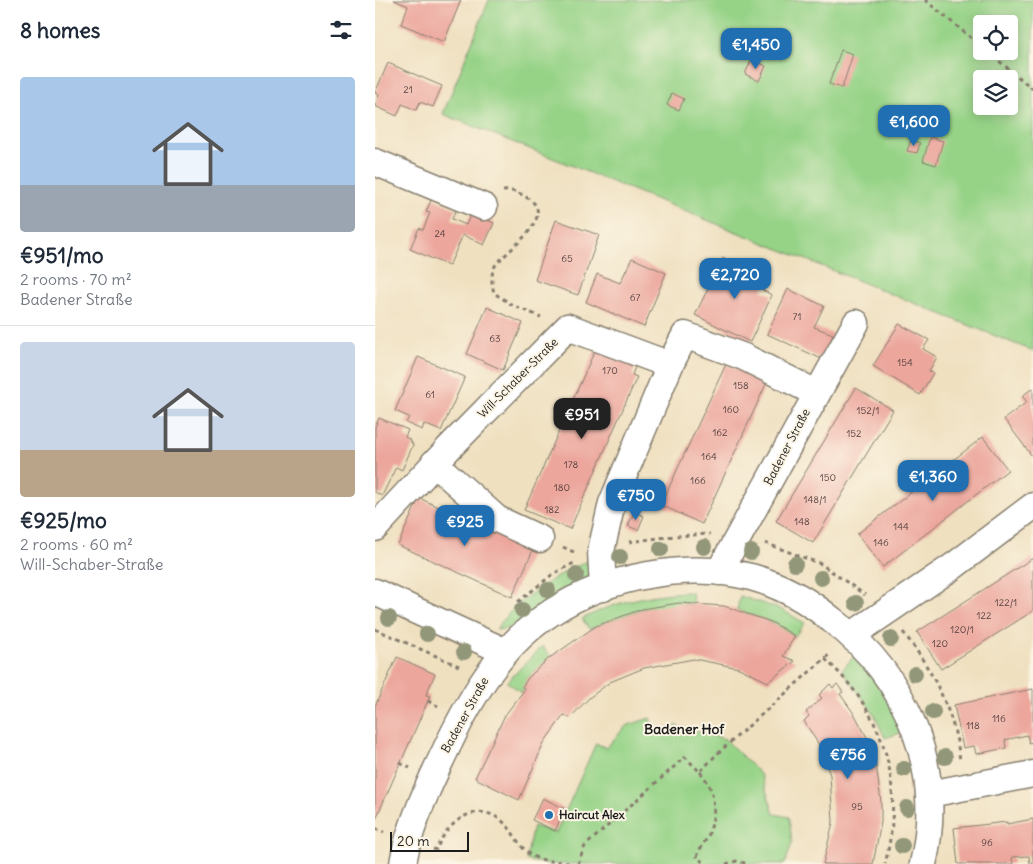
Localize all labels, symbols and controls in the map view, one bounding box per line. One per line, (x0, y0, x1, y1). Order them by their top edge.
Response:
map controls (973, 15, 1018, 115)
button: locate (973, 15, 1018, 60)
icon: filters (327, 16, 355, 44)
text: 8 homes (20, 17, 100, 44)
pin: €1,450 (715, 28, 797, 70)
text: €1,450 (732, 34, 780, 54)
button: layers (973, 70, 1018, 115)
house number: 21 (403, 83, 413, 96)
pin: €1,600 (873, 104, 955, 147)
icon: home (143, 109, 233, 199)
text: €1,600 (889, 111, 939, 131)
house number: 24 (434, 227, 446, 240)
text: €951/mo (20, 242, 104, 269)
house number: 65 (561, 252, 573, 265)
pin: €2,720 (694, 258, 776, 300)
text: €2,720 (710, 264, 760, 284)
text: 2 rooms · 70 m² (20, 269, 132, 289)
text: Badener Straße (20, 289, 133, 309)
house number: 67 (630, 291, 640, 304)
house number: 71 (793, 310, 801, 323)
house number: 63 (489, 332, 501, 345)
street label: Will-Schaber-Straße (474, 334, 561, 421)
house number: 154 (897, 356, 913, 369)
house number: 170 (602, 364, 618, 377)
icon: home (143, 375, 233, 465)
house number: 158 (733, 379, 749, 392)
house number: 61 (425, 388, 435, 401)
pin: €951 (552, 398, 612, 440)
house number: 160 (723, 403, 739, 416)
text: €951 (564, 404, 600, 424)
house number: 152/1 (857, 404, 879, 417)
street label: Badener Straße (760, 406, 813, 488)
house number: 162 (712, 426, 728, 439)
house number: 152 (846, 427, 862, 440)
house number: 164 (701, 450, 717, 463)
house number: 178 (564, 458, 579, 471)
pin: €1,360 (892, 460, 974, 502)
text: €1,360 (909, 466, 957, 486)
house number: 150 (820, 471, 836, 484)
house number: 166 (690, 474, 706, 487)
pin: €750 (606, 478, 666, 521)
house number: 180 (554, 481, 570, 494)
text: €750 (617, 485, 655, 505)
house number: 148/1 (803, 493, 827, 506)
house number: 182 (544, 503, 560, 516)
pin: €925 (435, 504, 495, 547)
text: €925/mo (20, 507, 107, 534)
text: €925 (446, 511, 484, 531)
house number: 148 (794, 515, 810, 528)
house number: 144 (893, 520, 909, 533)
text: 2 rooms · 60 m² (20, 534, 133, 554)
house number: 146 (873, 536, 889, 549)
text: Will-Schaber-Straße (20, 554, 163, 574)
house number: 122/1 (995, 596, 1017, 609)
house number: 122 (977, 609, 992, 622)
house number: 120/1 (950, 623, 974, 636)
house number: 120 (932, 637, 948, 650)
street label: Badener Straße (438, 674, 492, 755)
house number: 116 (992, 712, 1006, 725)
house number: 118 (966, 719, 980, 732)
district label: Badener Hof (644, 720, 725, 738)
pin: €756 (818, 738, 878, 780)
text: €756 (830, 744, 866, 764)
house number: 95 (851, 800, 863, 813)
place label: Haircut Alex (559, 807, 625, 822)
marker: Haircut Alex (543, 809, 555, 821)
scale bar (390, 829, 469, 852)
text: 20 m (397, 832, 430, 850)
house number: 96 (981, 836, 993, 849)

